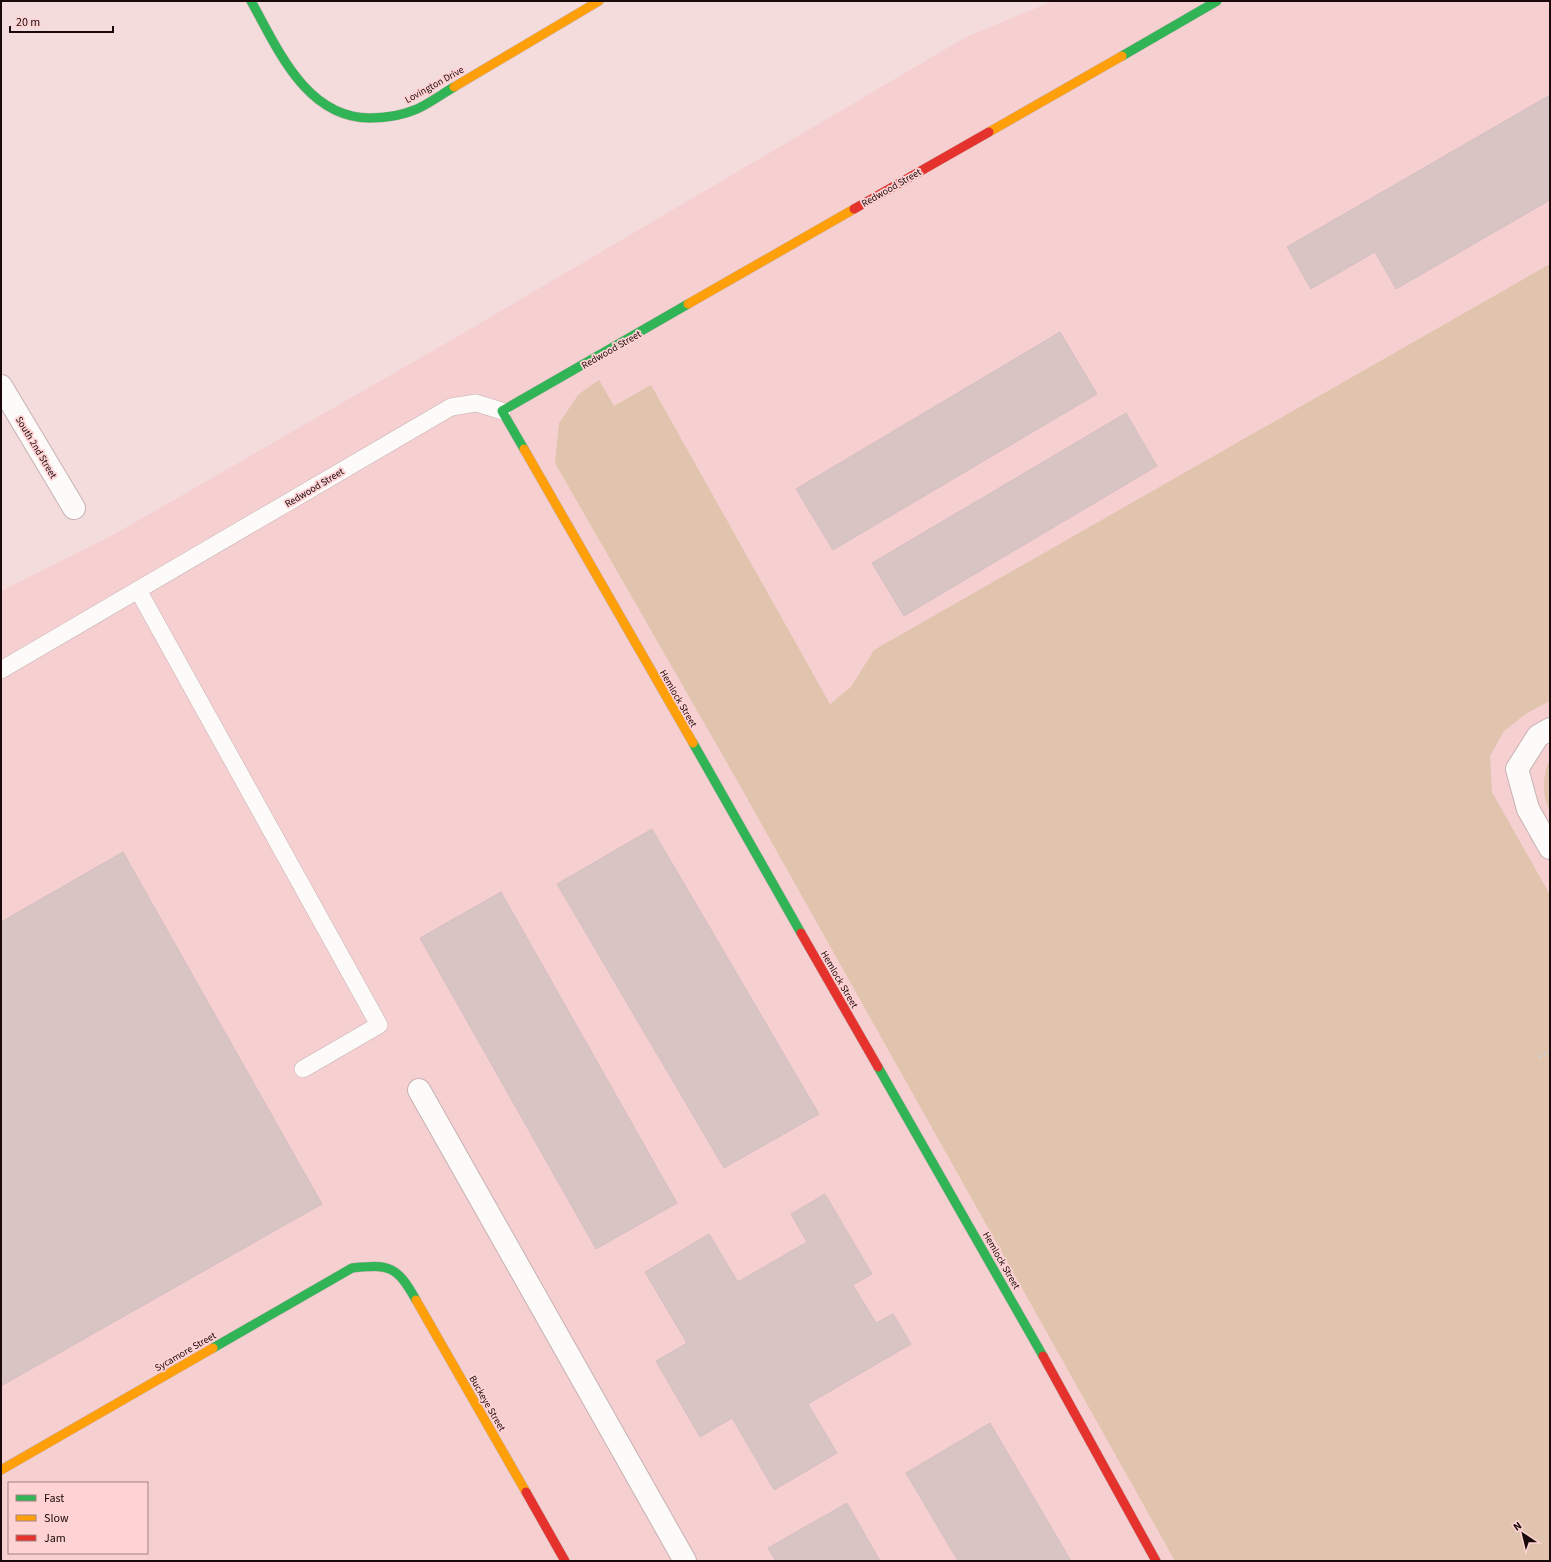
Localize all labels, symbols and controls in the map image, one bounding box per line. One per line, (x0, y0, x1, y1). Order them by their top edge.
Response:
scale bar (10, 8, 113, 34)
text: 20 m (16, 14, 40, 31)
street label: Lovington Drive (402, 63, 467, 107)
street label: Redwood Street (859, 165, 924, 211)
street label: Redwood Street (579, 327, 644, 373)
street label: South 2nd Street (12, 414, 61, 482)
street label: Redwood Street (282, 464, 347, 511)
street label: Hemlock Street (656, 667, 701, 730)
street label: Hemlock Street (817, 948, 862, 1011)
street label: Hemlock Street (979, 1229, 1024, 1292)
street label: Sycamore Street (152, 1328, 219, 1375)
street label: Buckeye Street (465, 1373, 509, 1435)
legend (8, 1482, 148, 1554)
text: Fast (44, 1490, 64, 1507)
text: Slow (44, 1510, 69, 1527)
north arrow (1503, 1514, 1543, 1554)
text: N (1510, 1518, 1525, 1534)
text: Jam (44, 1530, 66, 1547)

